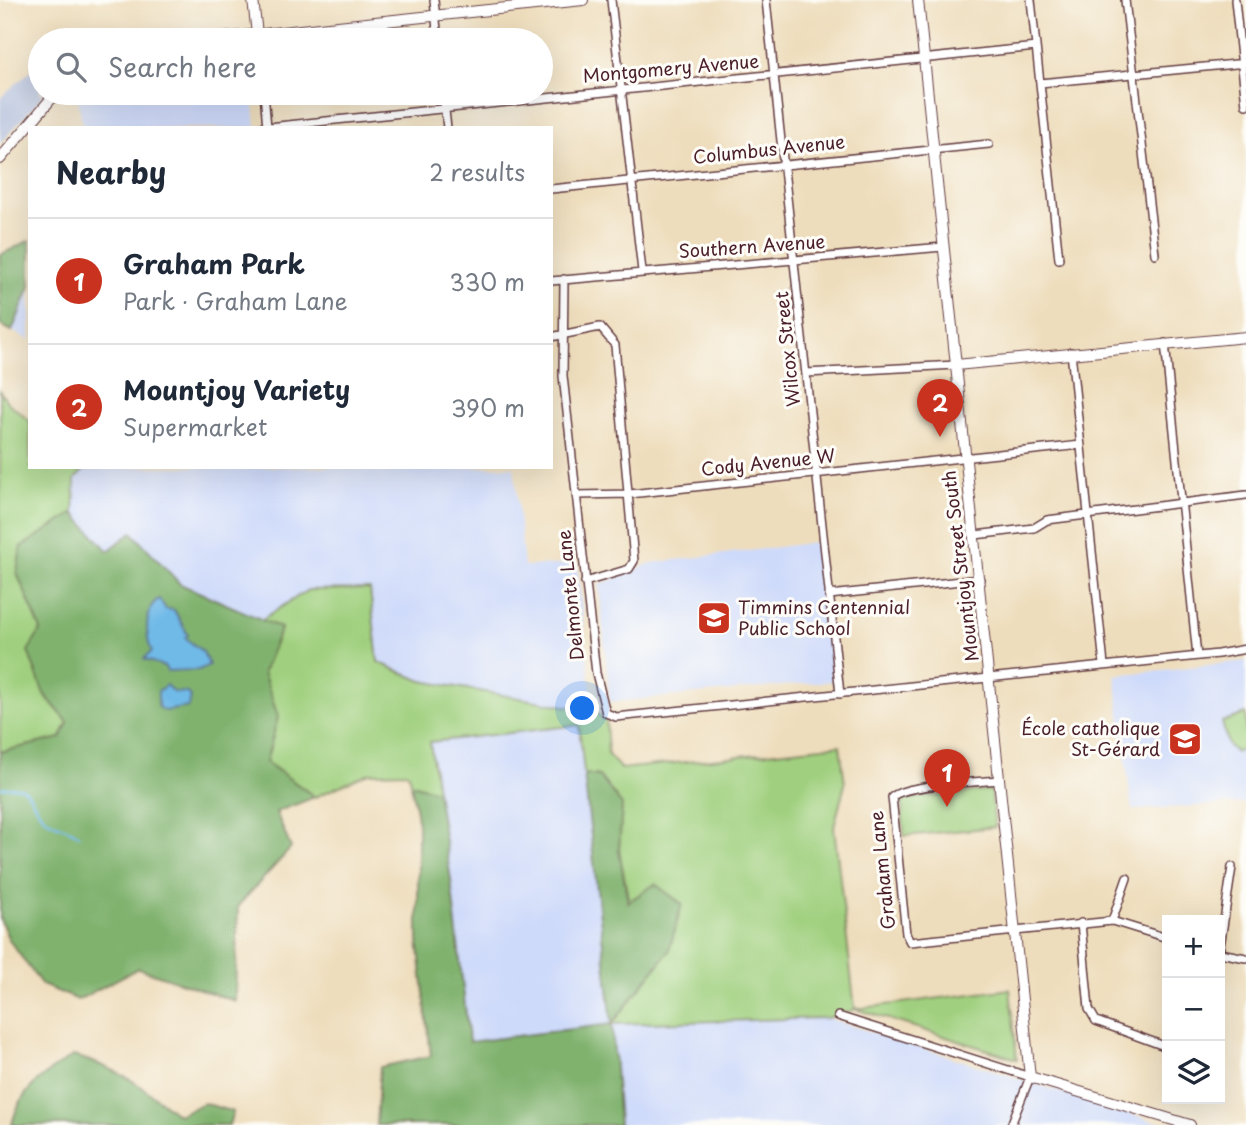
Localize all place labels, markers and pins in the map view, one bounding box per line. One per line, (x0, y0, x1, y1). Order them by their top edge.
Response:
pin: 2 (917, 379, 963, 437)
place label: Timmins Centennial Public School (738, 593, 910, 641)
school or university icon: Timmins Centennial Public School (695, 599, 733, 637)
place label: École catholique St-Gérard (1021, 714, 1160, 762)
school or university icon: École catholique St-Gérard (1166, 720, 1204, 758)
pin: 1 (924, 749, 970, 807)

